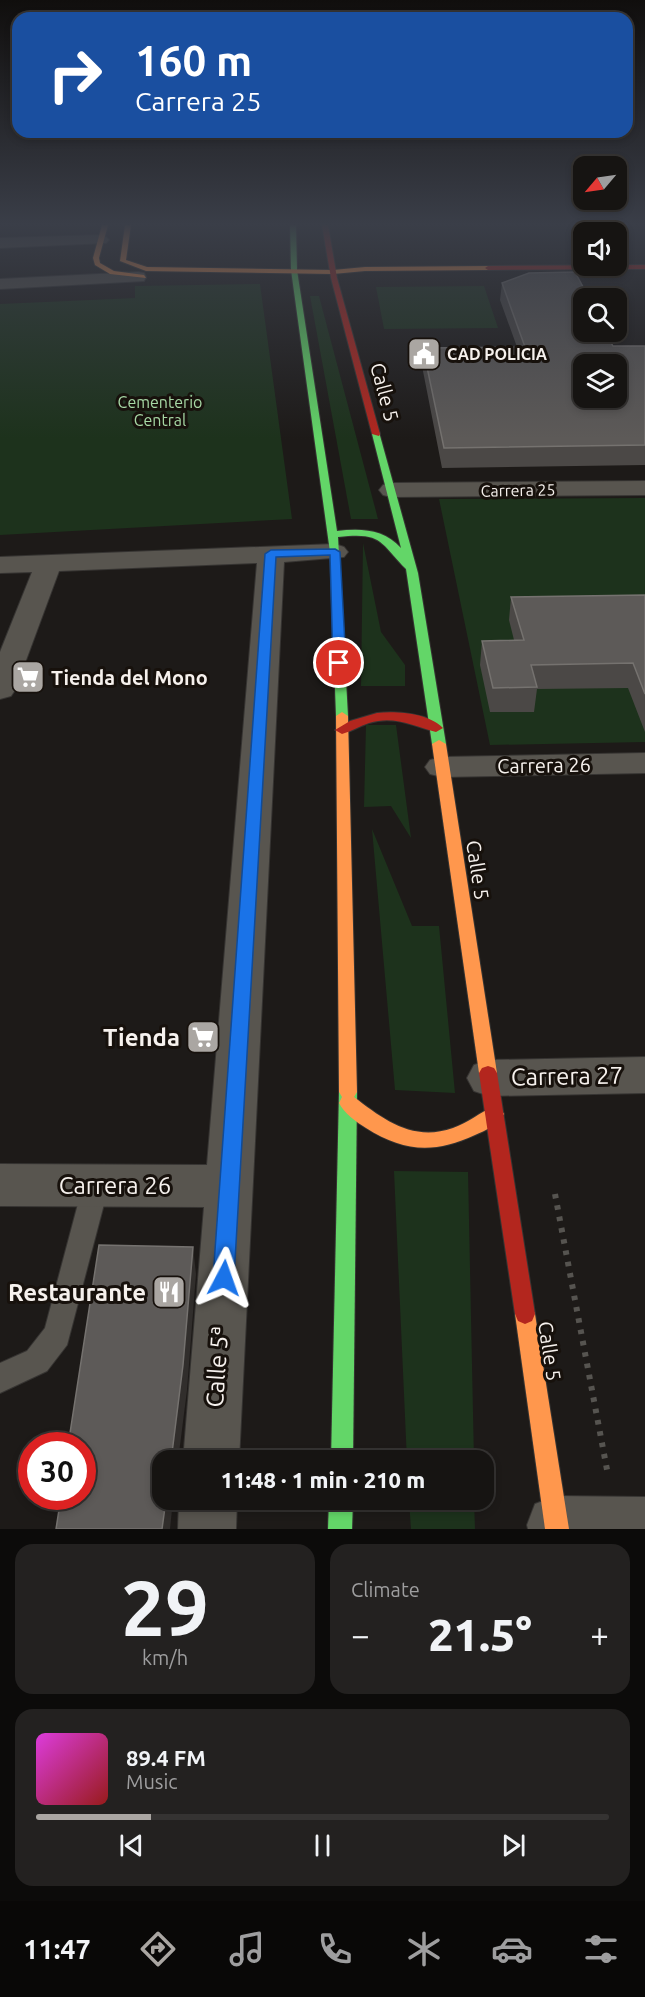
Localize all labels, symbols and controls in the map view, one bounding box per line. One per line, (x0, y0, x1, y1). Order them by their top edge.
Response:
icon: right (36, 36, 114, 114)
text: 160 m (135, 37, 252, 84)
text: Carrera 25 (135, 86, 262, 116)
north arrow (573, 156, 627, 210)
map controls (573, 156, 627, 408)
button: sound (573, 222, 627, 276)
button: search (573, 288, 627, 342)
public building icon: CAD POLICIA (406, 336, 442, 372)
place label: CAD POLICIA (447, 345, 548, 363)
button: layers (573, 354, 627, 408)
street label: Calle 5 (366, 360, 404, 424)
park label: Cementerio Central (118, 393, 202, 429)
street label: Carrera 25 (480, 480, 556, 500)
pin (313, 637, 364, 688)
icon: arrive (322, 646, 355, 679)
supermarket icon: Tienda del Mono (10, 659, 46, 695)
place label: Tienda del Mono (51, 666, 208, 689)
street label: Carrera 26 (497, 753, 591, 777)
street label: Calle 5 (462, 839, 494, 901)
supermarket icon: Tienda (185, 1019, 221, 1055)
place label: Tienda (103, 1024, 180, 1051)
street label: Carrera 27 (511, 1062, 623, 1090)
street label: Carrera 26 (59, 1172, 171, 1199)
position arrow (192, 1246, 256, 1310)
restaurant icon: Restaurante (151, 1274, 187, 1310)
place label: Restaurante (8, 1279, 146, 1306)
street label: Calle 5 (534, 1320, 566, 1382)
street label: Calle 5ª (201, 1326, 233, 1408)
speed limit sign: 30 (18, 1432, 96, 1510)
text: 11:48 · 1 min · 210 m (221, 1467, 425, 1492)
text: 29 (121, 1563, 209, 1651)
text: Climate (351, 1578, 420, 1601)
text: 21.5° (428, 1609, 532, 1660)
text: − (351, 1616, 370, 1653)
text: + (590, 1616, 609, 1653)
text: km/h (142, 1646, 188, 1669)
text: 89.4 FM (126, 1745, 206, 1770)
text: Music (126, 1770, 178, 1793)
icon: previous (115, 1829, 148, 1862)
icon: pause (306, 1829, 339, 1862)
icon: next (497, 1829, 530, 1862)
icon: directions (137, 1928, 179, 1970)
icon: music (226, 1928, 268, 1970)
icon: phone (314, 1928, 356, 1970)
icon: climate (403, 1928, 445, 1970)
icon: car (491, 1928, 533, 1970)
icon: filters (580, 1928, 622, 1970)
text: 11:47 (23, 1934, 91, 1964)

